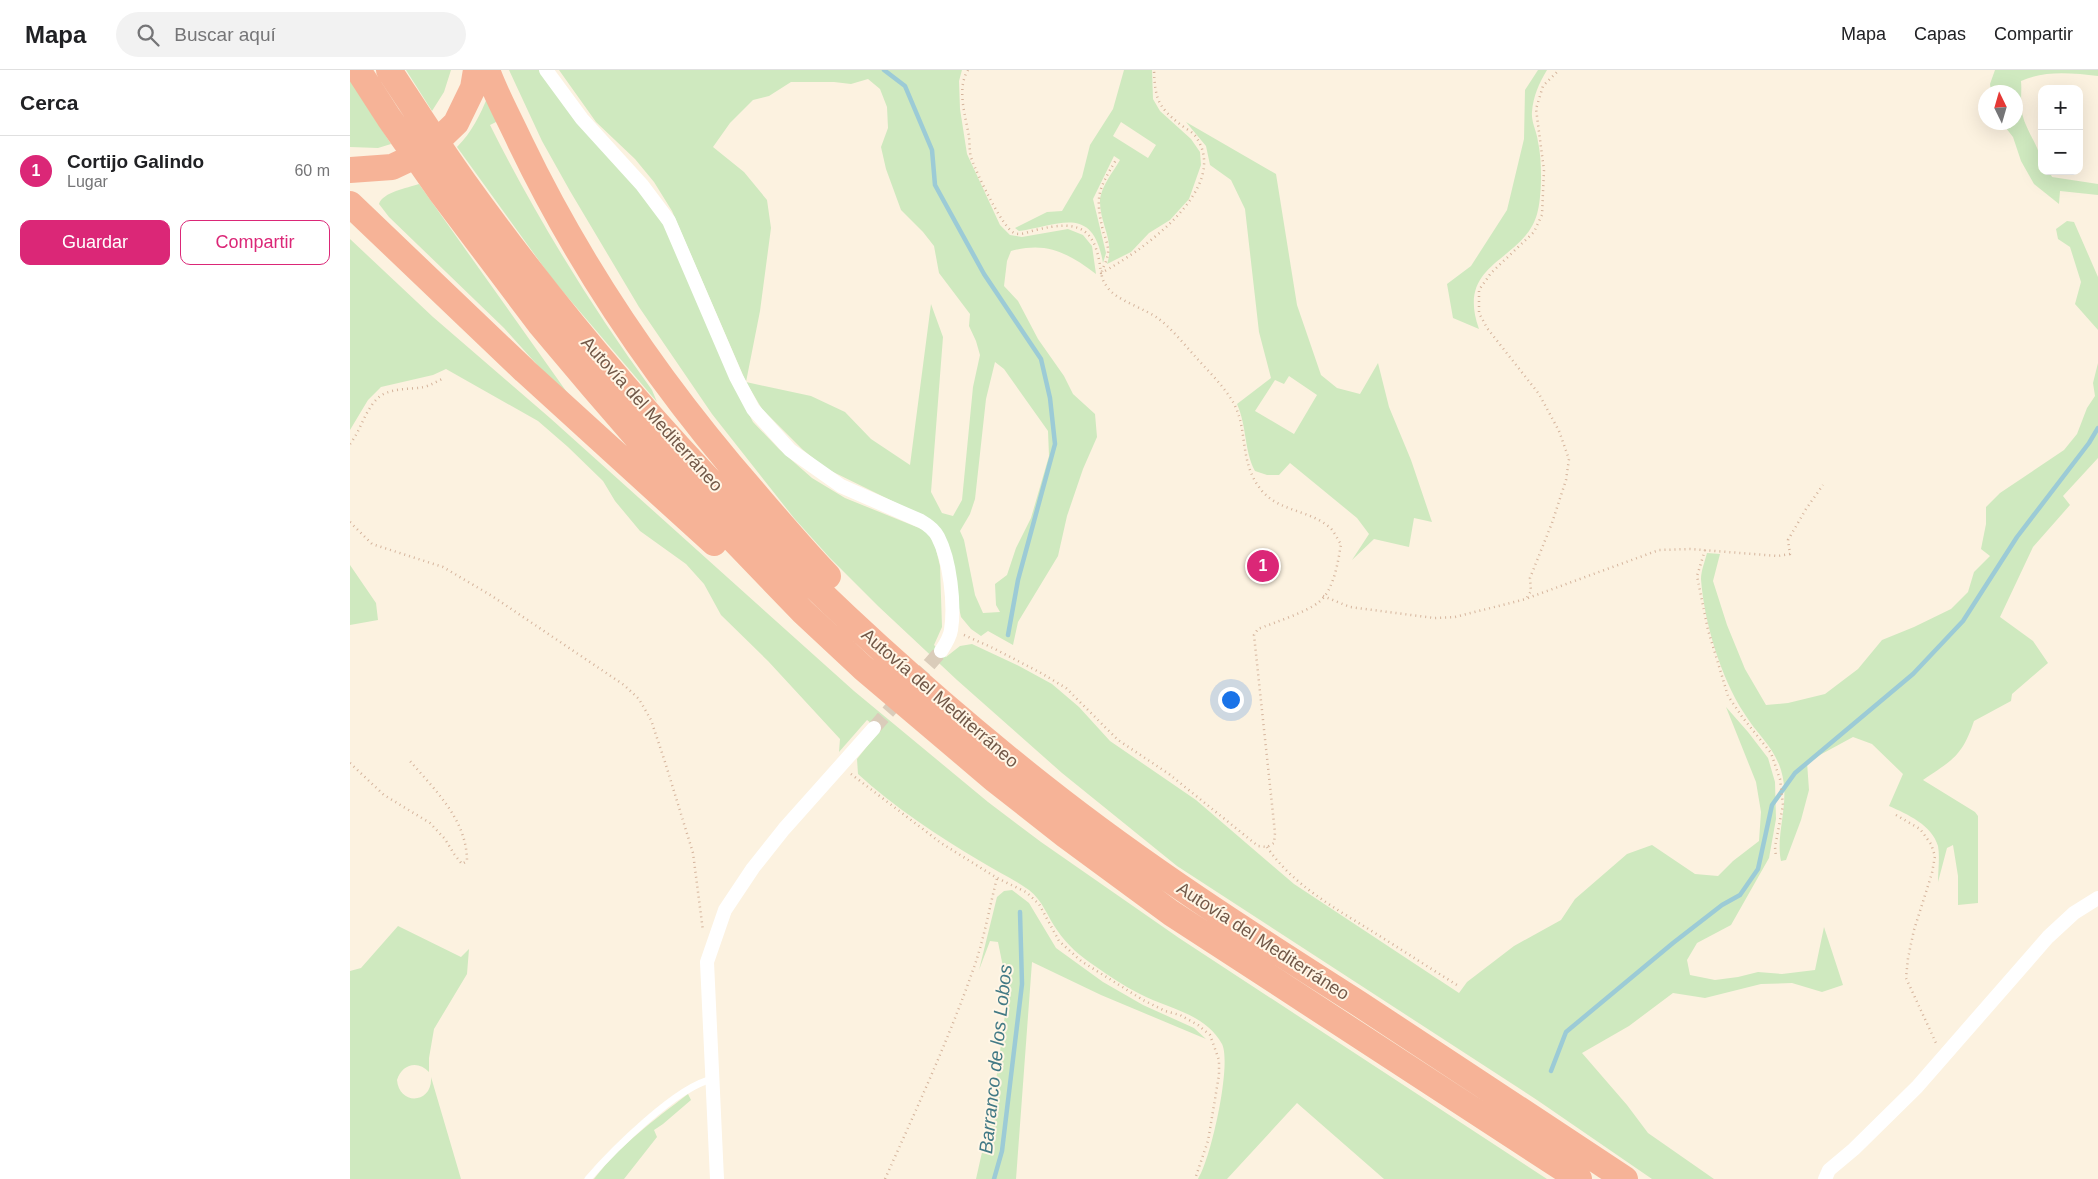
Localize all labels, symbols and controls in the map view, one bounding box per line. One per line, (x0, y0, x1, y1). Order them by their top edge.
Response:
search box (116, 12, 466, 57)
text: Mapa (25, 21, 86, 48)
icon: search (134, 21, 162, 49)
text: Buscar aquí (174, 24, 276, 45)
text: Mapa (1841, 24, 1886, 44)
text: Capas (1914, 24, 1966, 44)
text: Compartir (1994, 24, 2073, 44)
north arrow (1978, 85, 2023, 130)
map controls (2038, 85, 2083, 175)
button: + (2038, 85, 2083, 130)
text: Cerca (20, 91, 78, 114)
button: − (2038, 130, 2083, 175)
text: Cortijo Galindo (67, 151, 204, 172)
text: 1 (32, 162, 40, 179)
text: 60 m (294, 162, 330, 179)
text: Lugar (67, 173, 108, 190)
button: Guardar (20, 220, 170, 265)
button: Compartir (180, 220, 330, 265)
street label: Autovía del Mediterráneo (577, 333, 727, 495)
pin: 1 (1247, 547, 1279, 585)
street label: Autovía del Mediterráneo (858, 624, 1022, 772)
your location (1218, 687, 1244, 713)
street label: Autovía del Mediterráneo (1173, 878, 1353, 1004)
water label: Barranco de los Lobos (975, 963, 1016, 1155)

